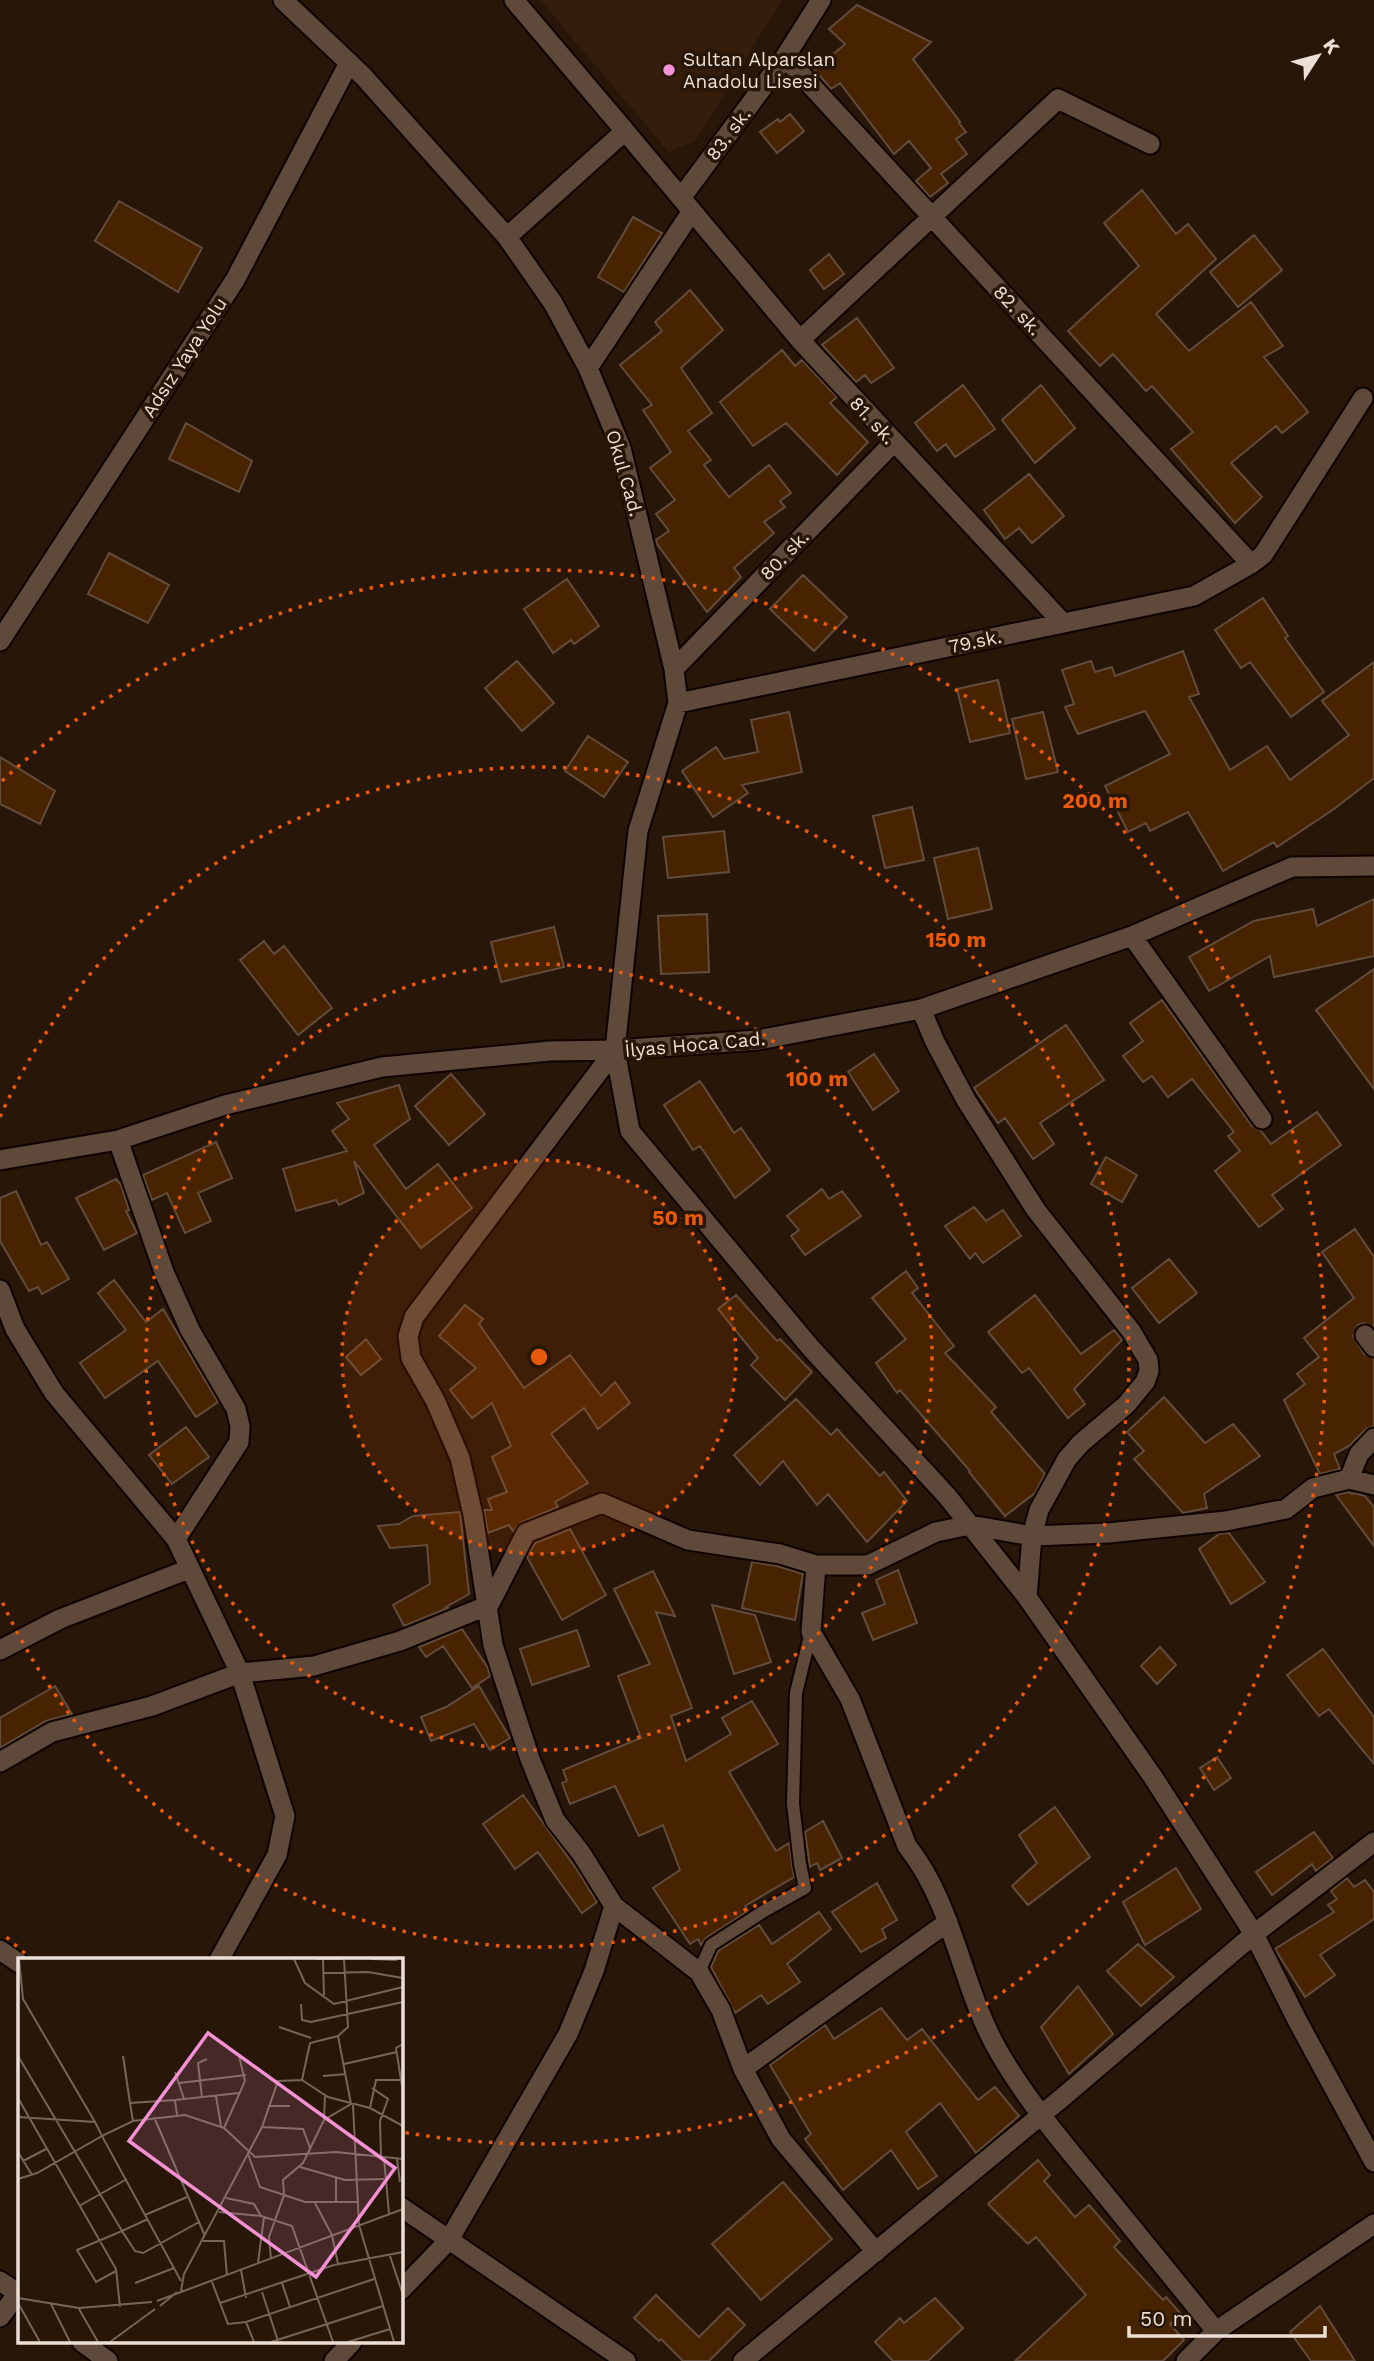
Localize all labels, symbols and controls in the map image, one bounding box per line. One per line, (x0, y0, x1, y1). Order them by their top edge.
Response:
north arrow (1283, 21, 1353, 91)
text: K (1318, 34, 1345, 58)
place label: Sultan Alparslan Anadolu Lisesi (683, 48, 835, 93)
marker: Sultan Alparslan Anadolu Lisesi (661, 62, 677, 78)
street label: 83. sk. (701, 104, 756, 165)
street label: 82. sk. (989, 281, 1047, 340)
street label: Adsız Yaya Yolu (137, 293, 232, 422)
street label: 81. sk. (845, 392, 900, 449)
street label: Okul Cad. (601, 427, 648, 519)
street label: 80. sk. (755, 526, 814, 585)
street label: 79.sk. (947, 625, 1003, 658)
text: 200 m (1062, 788, 1128, 813)
text: 150 m (926, 927, 986, 952)
street label: İlyas Hoca Cad. (624, 1027, 766, 1062)
text: 100 m (786, 1066, 848, 1091)
text: 50 m (652, 1205, 704, 1230)
centre of rings (527, 1345, 551, 1369)
inset map (18, 1958, 402, 2344)
scale bar (1129, 2294, 1325, 2338)
text: 50 m (1140, 2306, 1192, 2331)

